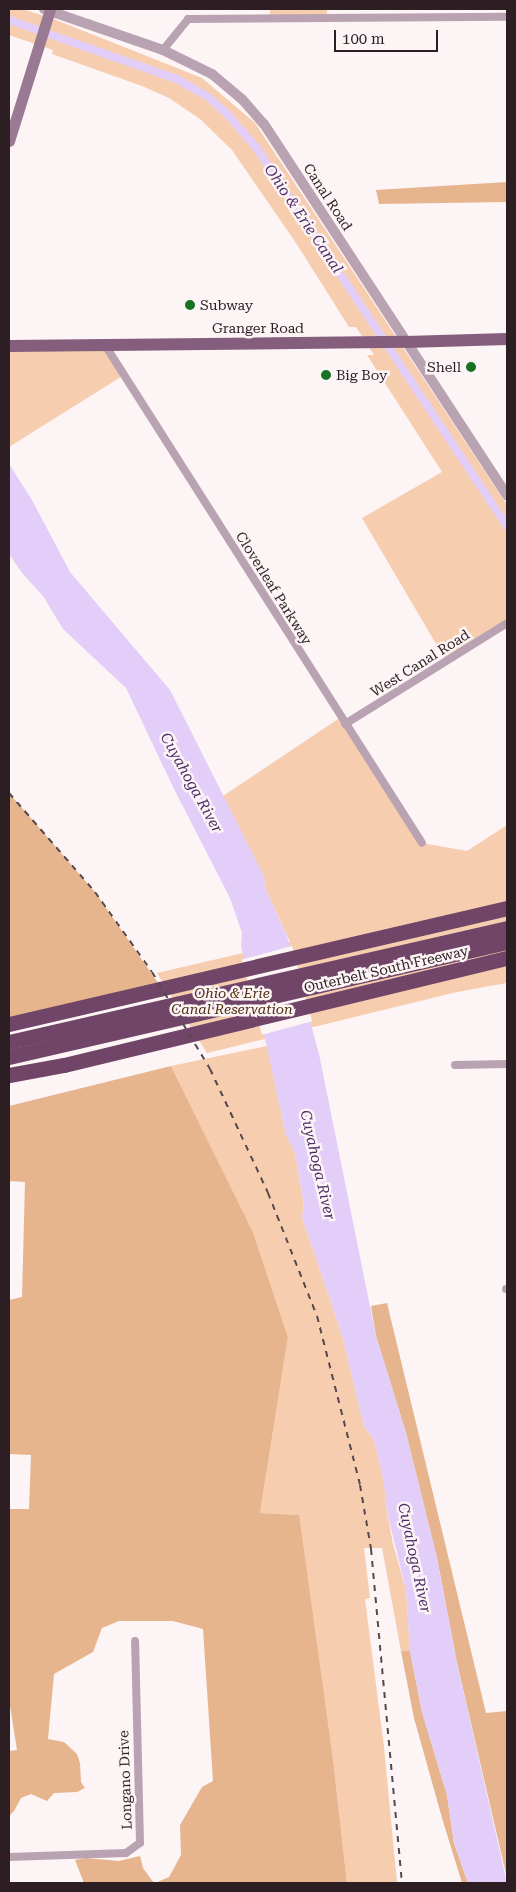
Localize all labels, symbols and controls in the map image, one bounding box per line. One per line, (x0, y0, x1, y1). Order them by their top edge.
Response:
scale bar (336, 20, 440, 52)
text: 100 m (342, 30, 385, 48)
street label: Canal Road (300, 160, 356, 234)
water label: Ohio & Erie Canal (260, 161, 346, 277)
place label: Subway (200, 297, 253, 313)
marker: Subway (184, 299, 196, 311)
street label: Granger Road (212, 320, 304, 336)
place label: Shell (427, 359, 461, 375)
marker: Shell (465, 361, 477, 373)
place label: Big Boy (336, 367, 387, 383)
marker: Big Boy (320, 369, 332, 381)
street label: Cloverleaf Parkway (232, 528, 316, 648)
street label: West Canal Road (368, 626, 472, 700)
water label: Cuyahoga River (156, 730, 226, 836)
street label: Outerbelt South Freeway (302, 942, 470, 996)
park label: Ohio & Erie Canal Reservation (171, 985, 293, 1018)
water label: Cuyahoga River (296, 1108, 338, 1222)
water label: Cuyahoga River (394, 1501, 434, 1615)
street label: Longano Drive (115, 1730, 135, 1830)

